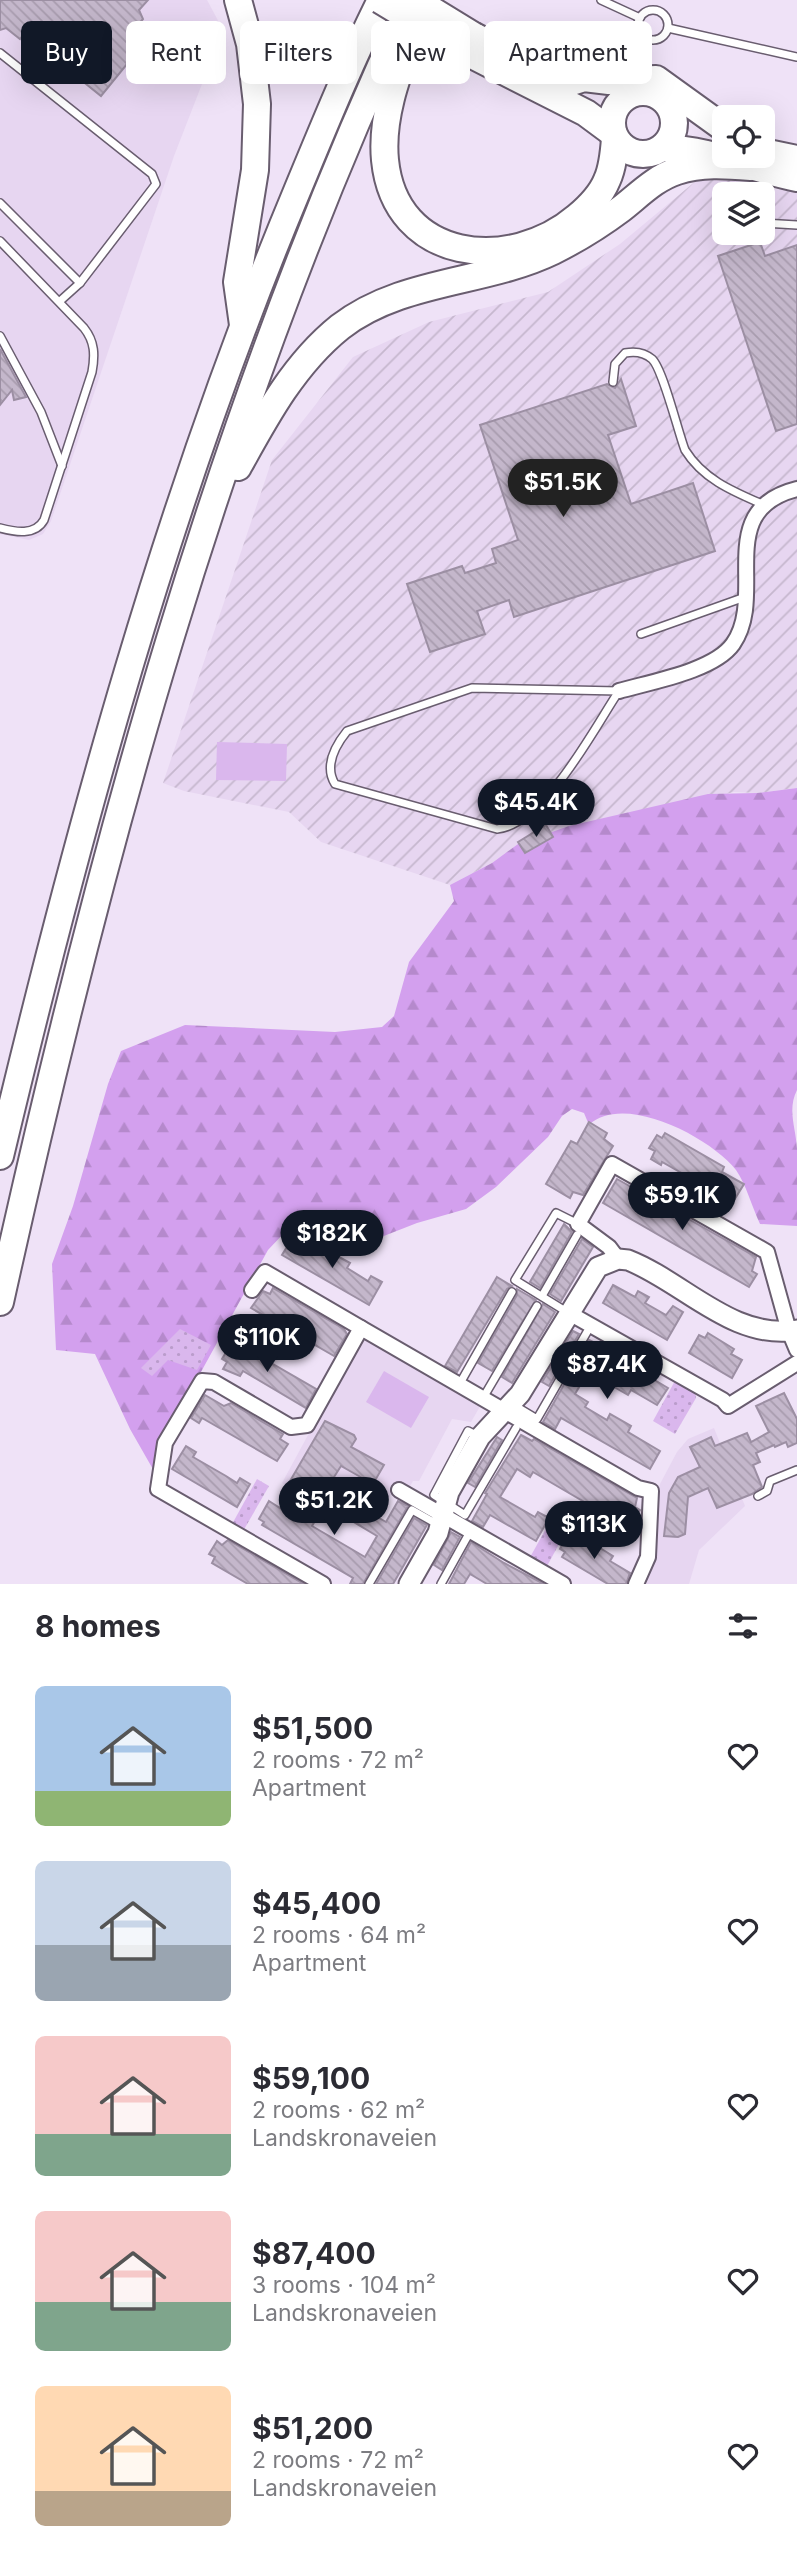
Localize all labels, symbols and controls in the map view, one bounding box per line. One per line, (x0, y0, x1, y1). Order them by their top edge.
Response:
chip: Buy (21, 21, 112, 84)
chip: Rent (126, 21, 226, 84)
chip: Filters (240, 21, 357, 84)
chip: New (371, 21, 470, 84)
chip: Apartment (484, 21, 652, 84)
map controls (712, 105, 775, 245)
button: locate (712, 105, 775, 168)
button: layers (712, 182, 775, 245)
pin: $51.5K (506, 460, 620, 519)
text: $51.5K (524, 468, 602, 496)
pin: $45.4K (479, 780, 593, 839)
text: $45.4K (494, 788, 578, 816)
pin: $59.1K (625, 1172, 739, 1232)
text: $59.1K (644, 1181, 720, 1209)
pin: $182K (283, 1210, 381, 1270)
text: $182K (297, 1219, 367, 1247)
pin: $110K (218, 1314, 316, 1374)
text: $110K (234, 1323, 300, 1351)
pin: $87.4K (550, 1342, 664, 1401)
text: $87.4K (567, 1350, 647, 1378)
pin: $51.2K (277, 1478, 391, 1537)
text: $51.2K (295, 1486, 373, 1514)
pin: $113K (545, 1502, 643, 1561)
text: $113K (561, 1510, 627, 1538)
icon: filters (724, 1607, 762, 1645)
text: 8 homes (35, 1608, 161, 1644)
text: $51,500 (252, 1710, 373, 1746)
icon: home (91, 1714, 175, 1798)
icon: heart (724, 1737, 762, 1775)
text: 2 rooms · 72 m² (252, 1746, 424, 1774)
text: Apartment (252, 1774, 366, 1802)
text: $45,400 (252, 1885, 381, 1921)
icon: home (91, 1889, 175, 1973)
icon: heart (724, 1912, 762, 1950)
text: 2 rooms · 64 m² (252, 1921, 426, 1949)
text: Apartment (252, 1949, 366, 1977)
text: $59,100 (252, 2060, 370, 2096)
icon: home (91, 2064, 175, 2148)
icon: heart (724, 2087, 762, 2125)
text: 2 rooms · 62 m² (252, 2096, 425, 2124)
text: Landskronaveien (252, 2124, 437, 2152)
text: $87,400 (252, 2235, 376, 2271)
icon: home (91, 2239, 175, 2323)
icon: heart (724, 2262, 762, 2300)
text: 3 rooms · 104 m² (252, 2271, 436, 2299)
text: Landskronaveien (252, 2299, 437, 2327)
text: $51,200 (252, 2410, 373, 2446)
icon: home (91, 2414, 175, 2498)
icon: heart (724, 2437, 762, 2475)
text: 2 rooms · 72 m² (252, 2446, 424, 2474)
text: Landskronaveien (252, 2474, 437, 2502)

